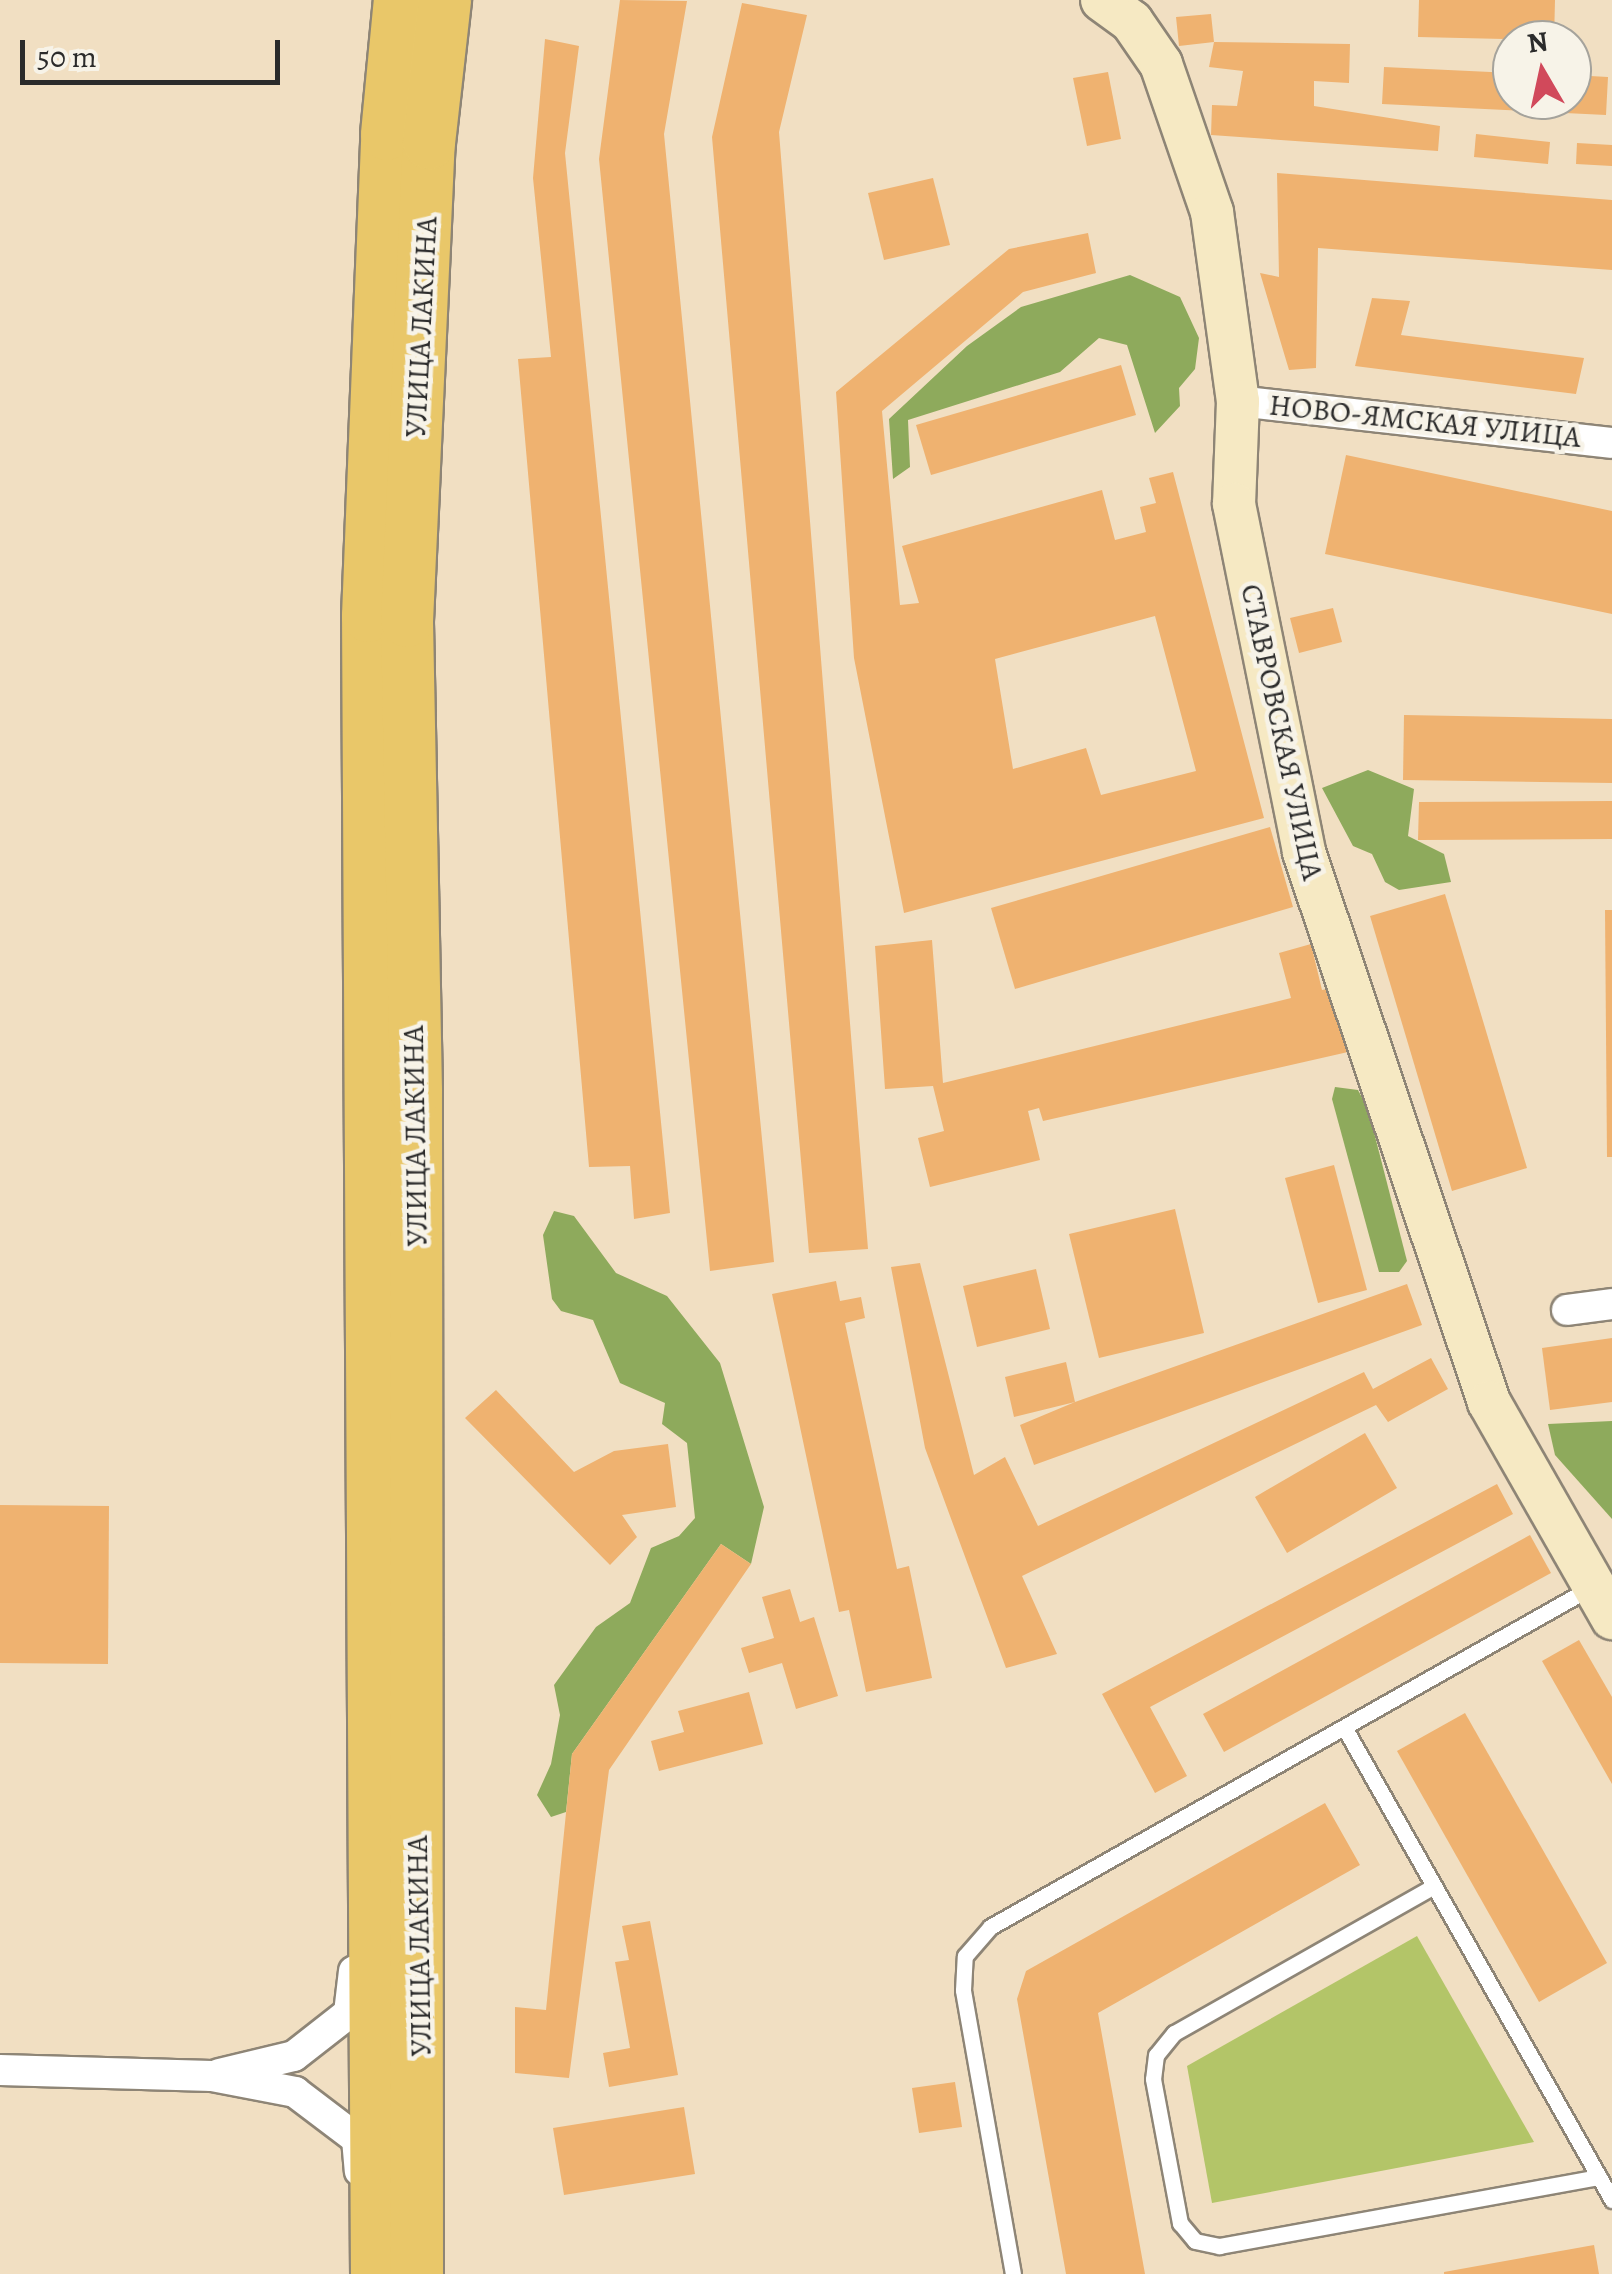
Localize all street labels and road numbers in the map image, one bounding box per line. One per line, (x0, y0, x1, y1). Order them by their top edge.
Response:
street label: УЛИЦА ЛАКИНА (397, 216, 445, 438)
street label: НОВО-ЯМСКАЯ УЛИЦА (1267, 387, 1583, 455)
street label: СТАВРОВСКАЯ УЛИЦА (1233, 581, 1331, 883)
street label: УЛИЦА ЛАКИНА (395, 1025, 435, 1247)
street label: УЛИЦА ЛАКИНА (399, 1835, 439, 2057)

